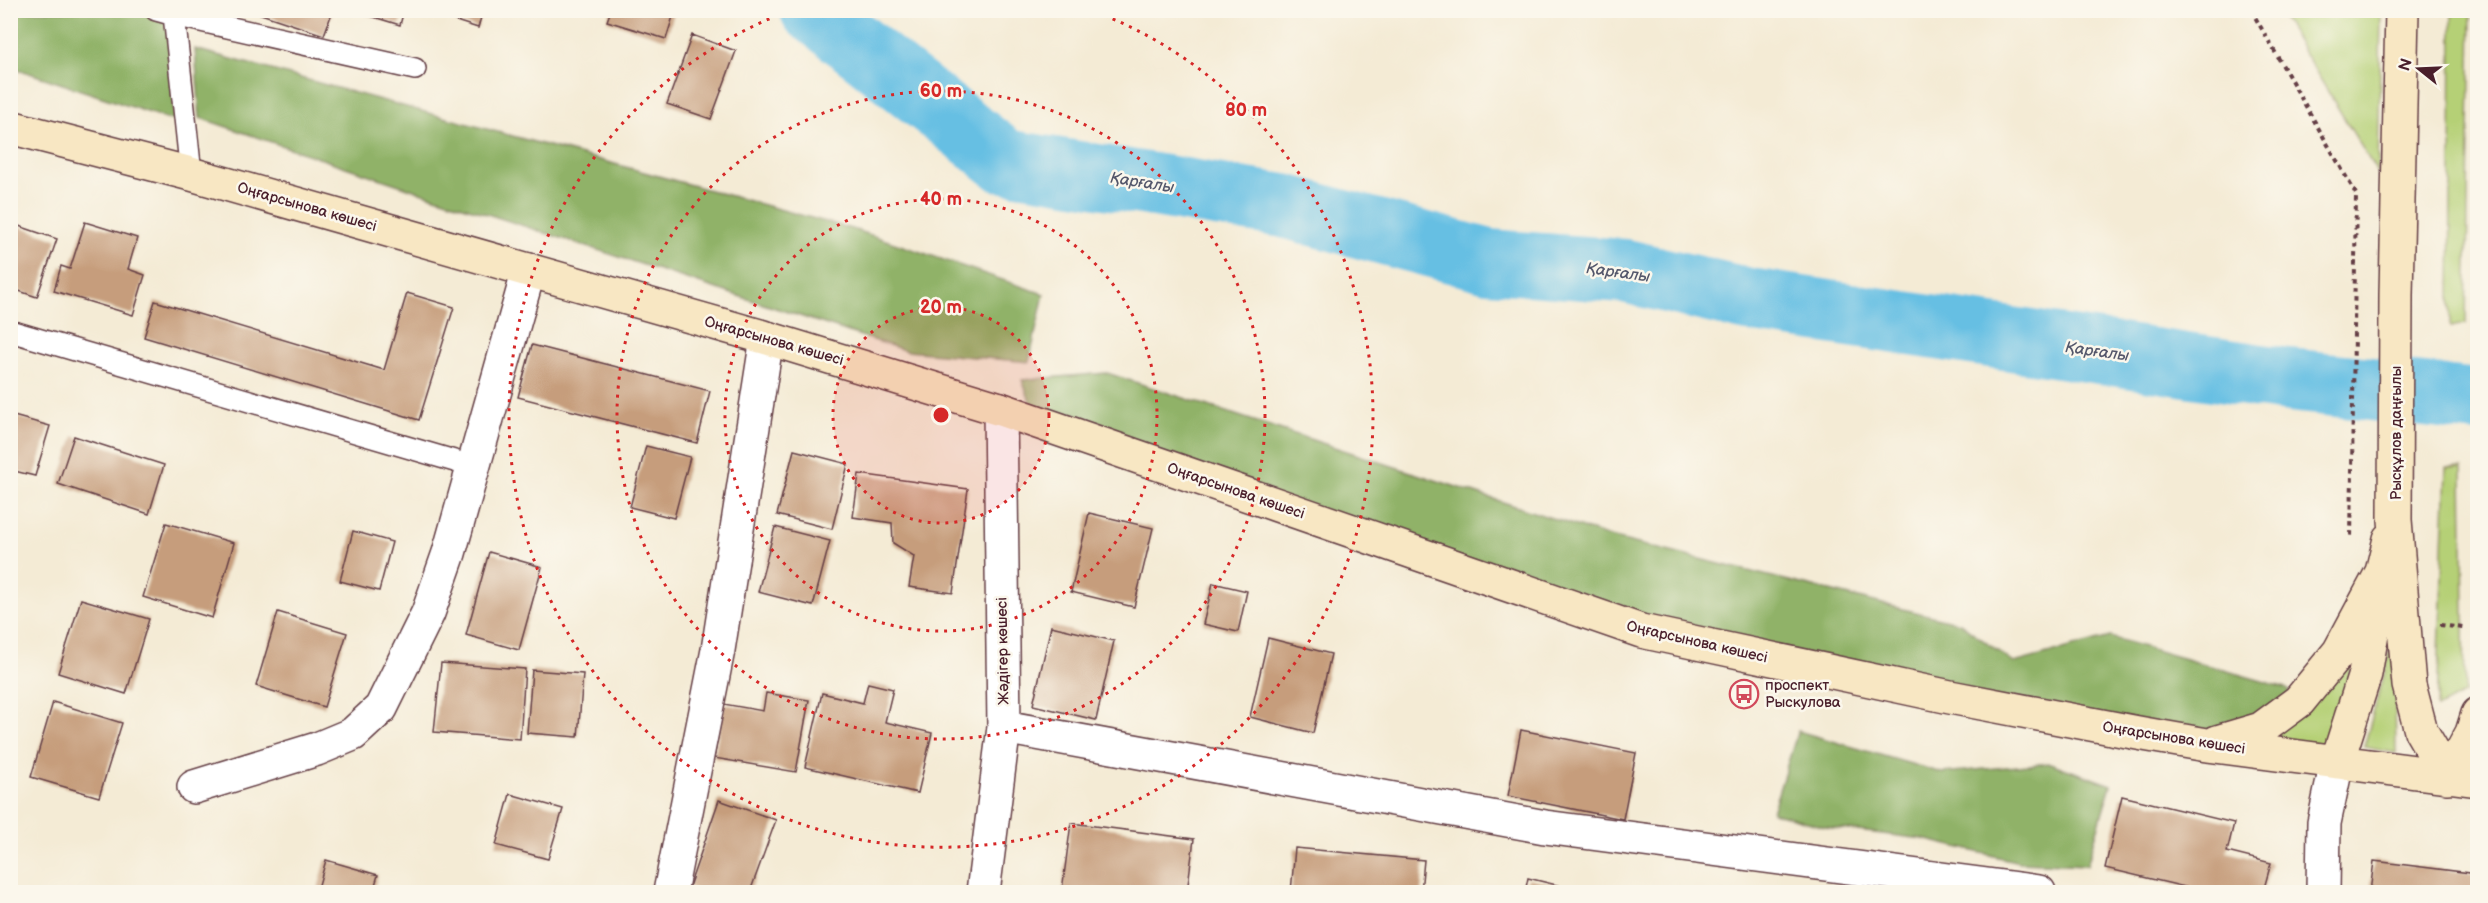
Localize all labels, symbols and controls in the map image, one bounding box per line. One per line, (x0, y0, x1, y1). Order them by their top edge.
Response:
north arrow (2389, 39, 2449, 99)
text: N (2395, 56, 2417, 73)
text: 60 m (920, 81, 962, 102)
text: 80 m (1225, 100, 1267, 121)
water label: Қарғалы (1109, 169, 1176, 197)
street label: Оңғарсынова көшесі (235, 178, 379, 236)
text: 40 m (920, 189, 962, 210)
water label: Қарғалы (1585, 259, 1652, 287)
text: 20 m (920, 297, 962, 318)
street label: Оңғарсынова көшесі (702, 312, 846, 370)
water label: Қарғалы (2064, 338, 2131, 366)
street label: Рысқұлов даңғылы (2387, 366, 2406, 500)
centre of rings (931, 405, 951, 425)
street label: Оңғарсынова көшесі (1165, 459, 1307, 523)
street label: Жәдігер көшесі (993, 597, 1013, 705)
street label: Оңғарсынова көшесі (1625, 617, 1769, 667)
place label: проспект Рыскулова (1765, 676, 1841, 712)
bus stop icon: проспект Рыскулова (1728, 678, 1760, 710)
street label: Оңғарсынова көшесі (2101, 717, 2247, 759)

